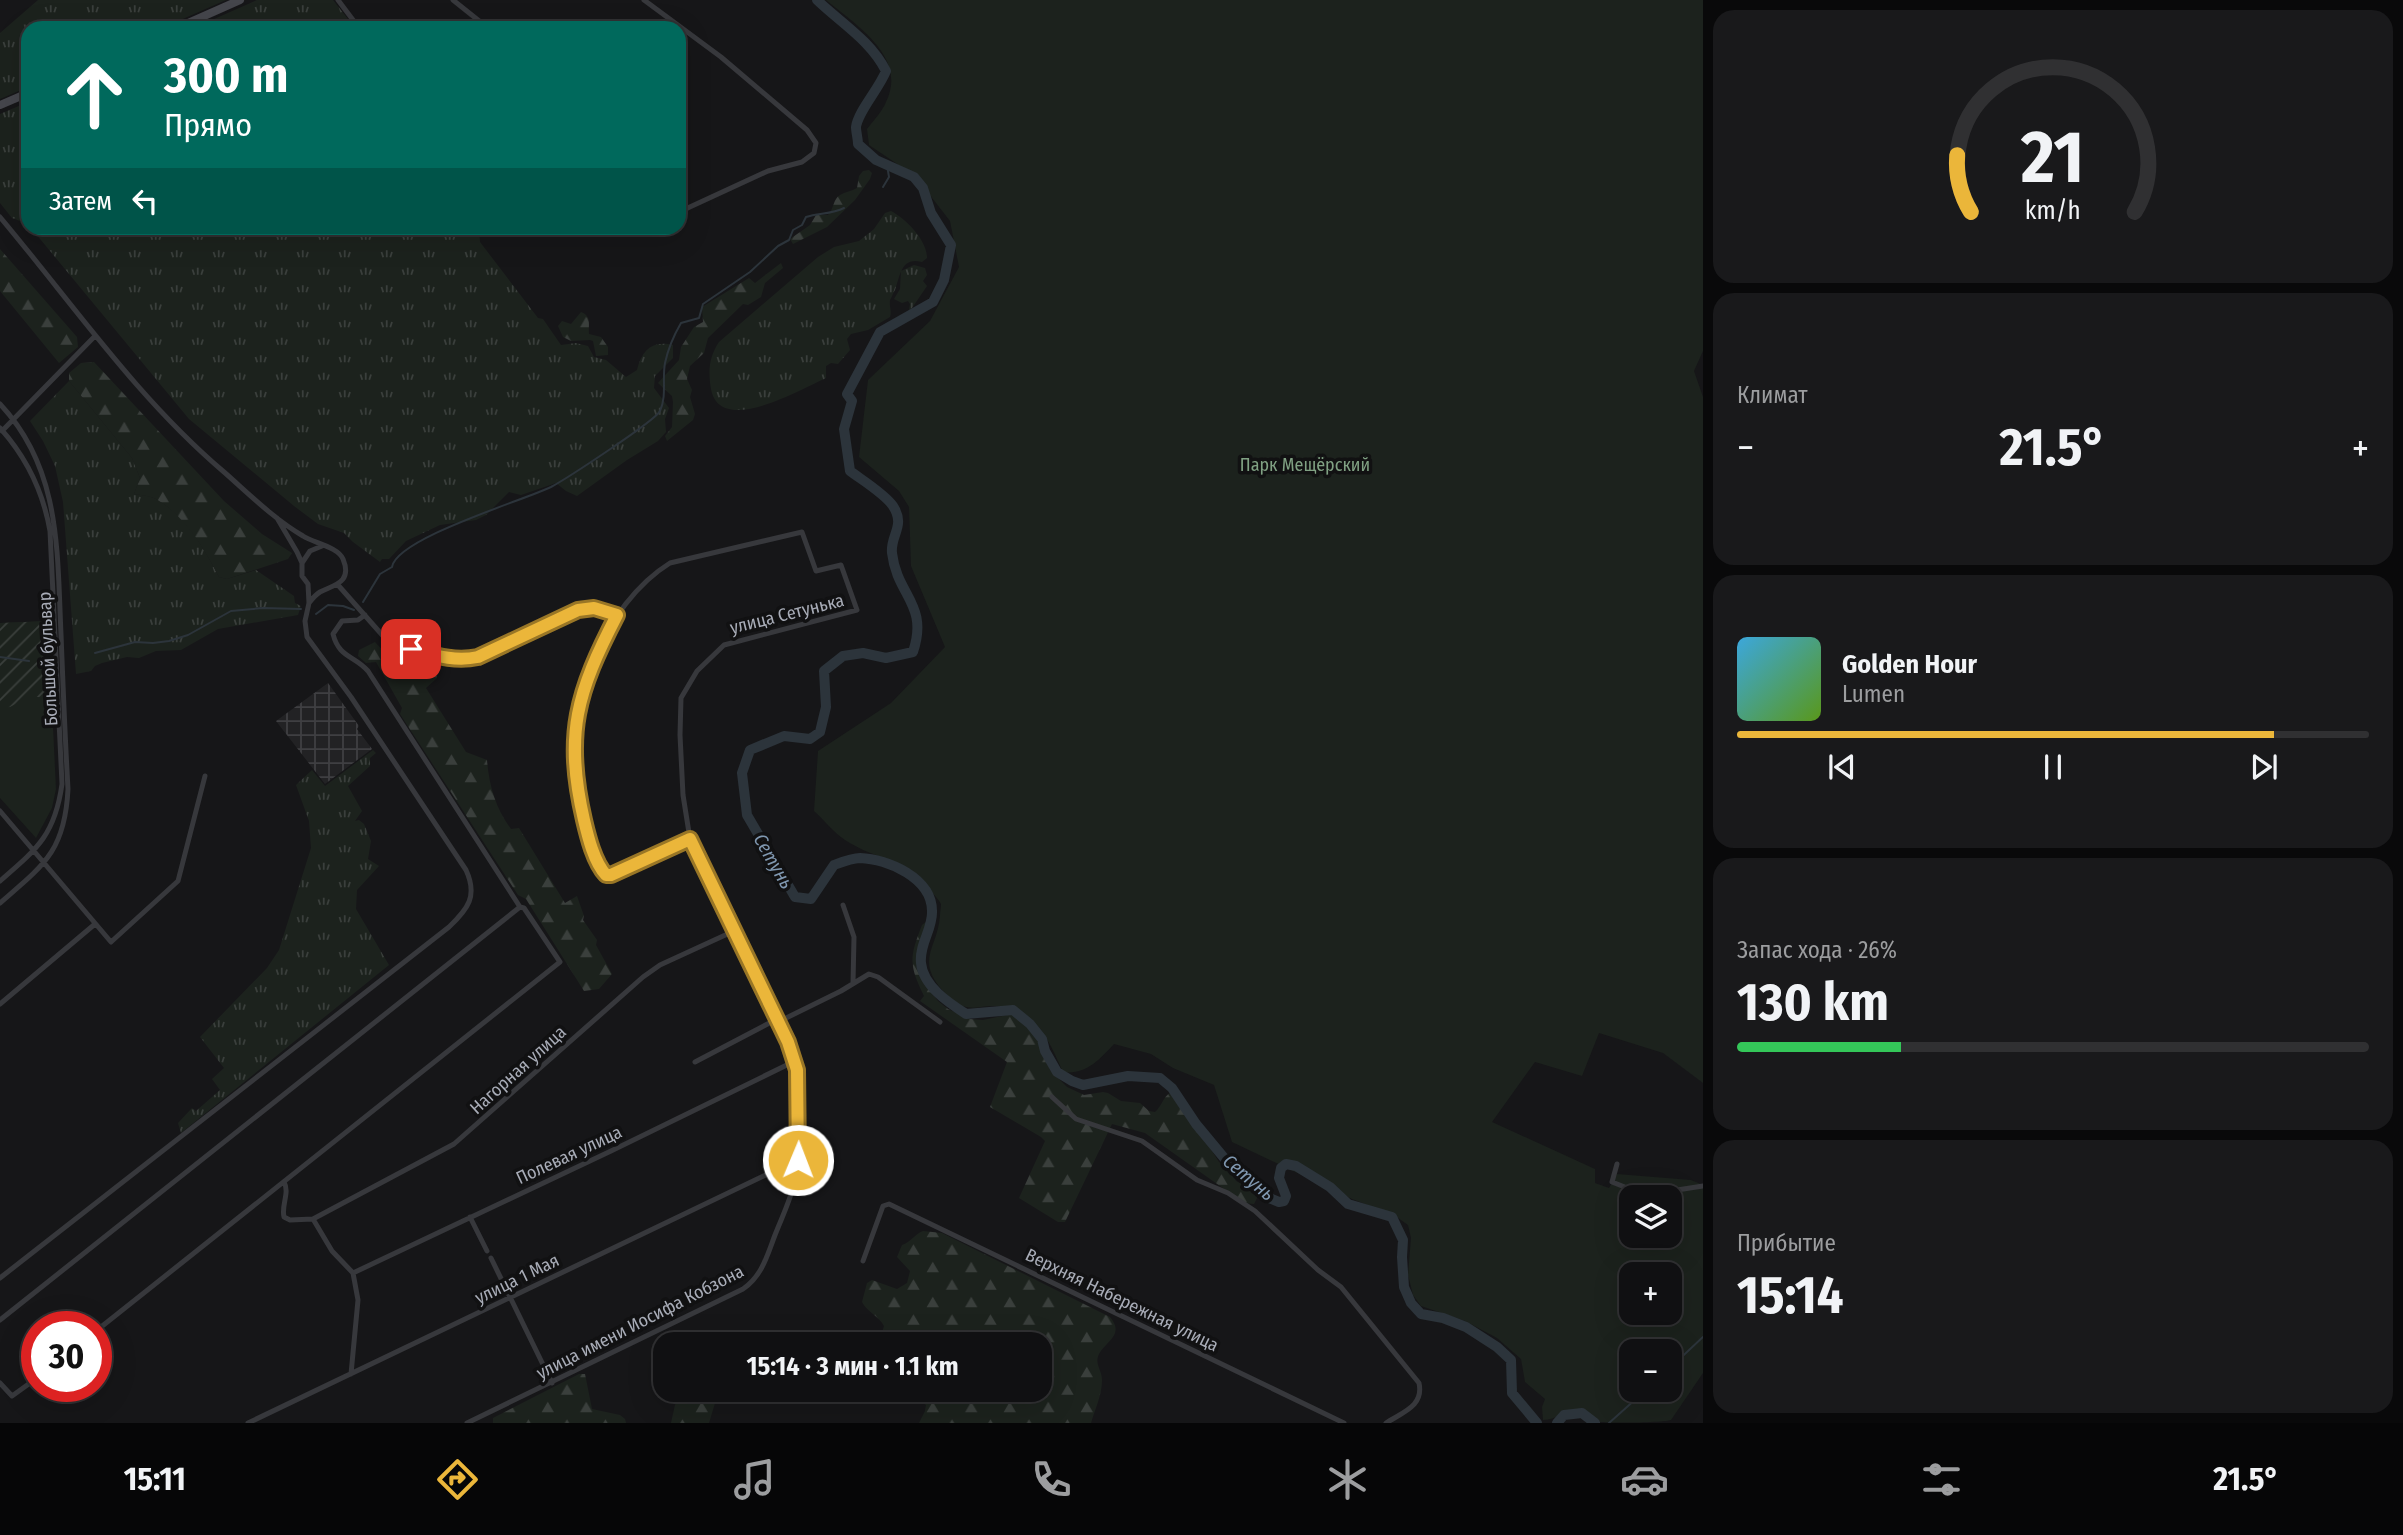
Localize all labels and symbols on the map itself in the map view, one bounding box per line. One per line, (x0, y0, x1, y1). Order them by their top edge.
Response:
park label: Парк Мещёрский (1240, 454, 1370, 476)
street label: улица Сетунька (728, 589, 847, 639)
street label: Большой бульвар (33, 591, 63, 727)
pin (381, 619, 441, 679)
water label: Сетунь (749, 830, 799, 893)
street label: Нагорная улица (465, 1021, 571, 1119)
street label: Полевая улица (513, 1121, 626, 1189)
position arrow (761, 1123, 835, 1197)
water label: Сетунь (1218, 1149, 1279, 1206)
street label: Верхняя Набережная улица (1022, 1244, 1222, 1356)
street label: улица 1 Мая (471, 1249, 563, 1309)
street label: улица имени Иосифа Кобзона (533, 1260, 747, 1384)
speed limit sign: 30 (21, 1311, 112, 1402)

